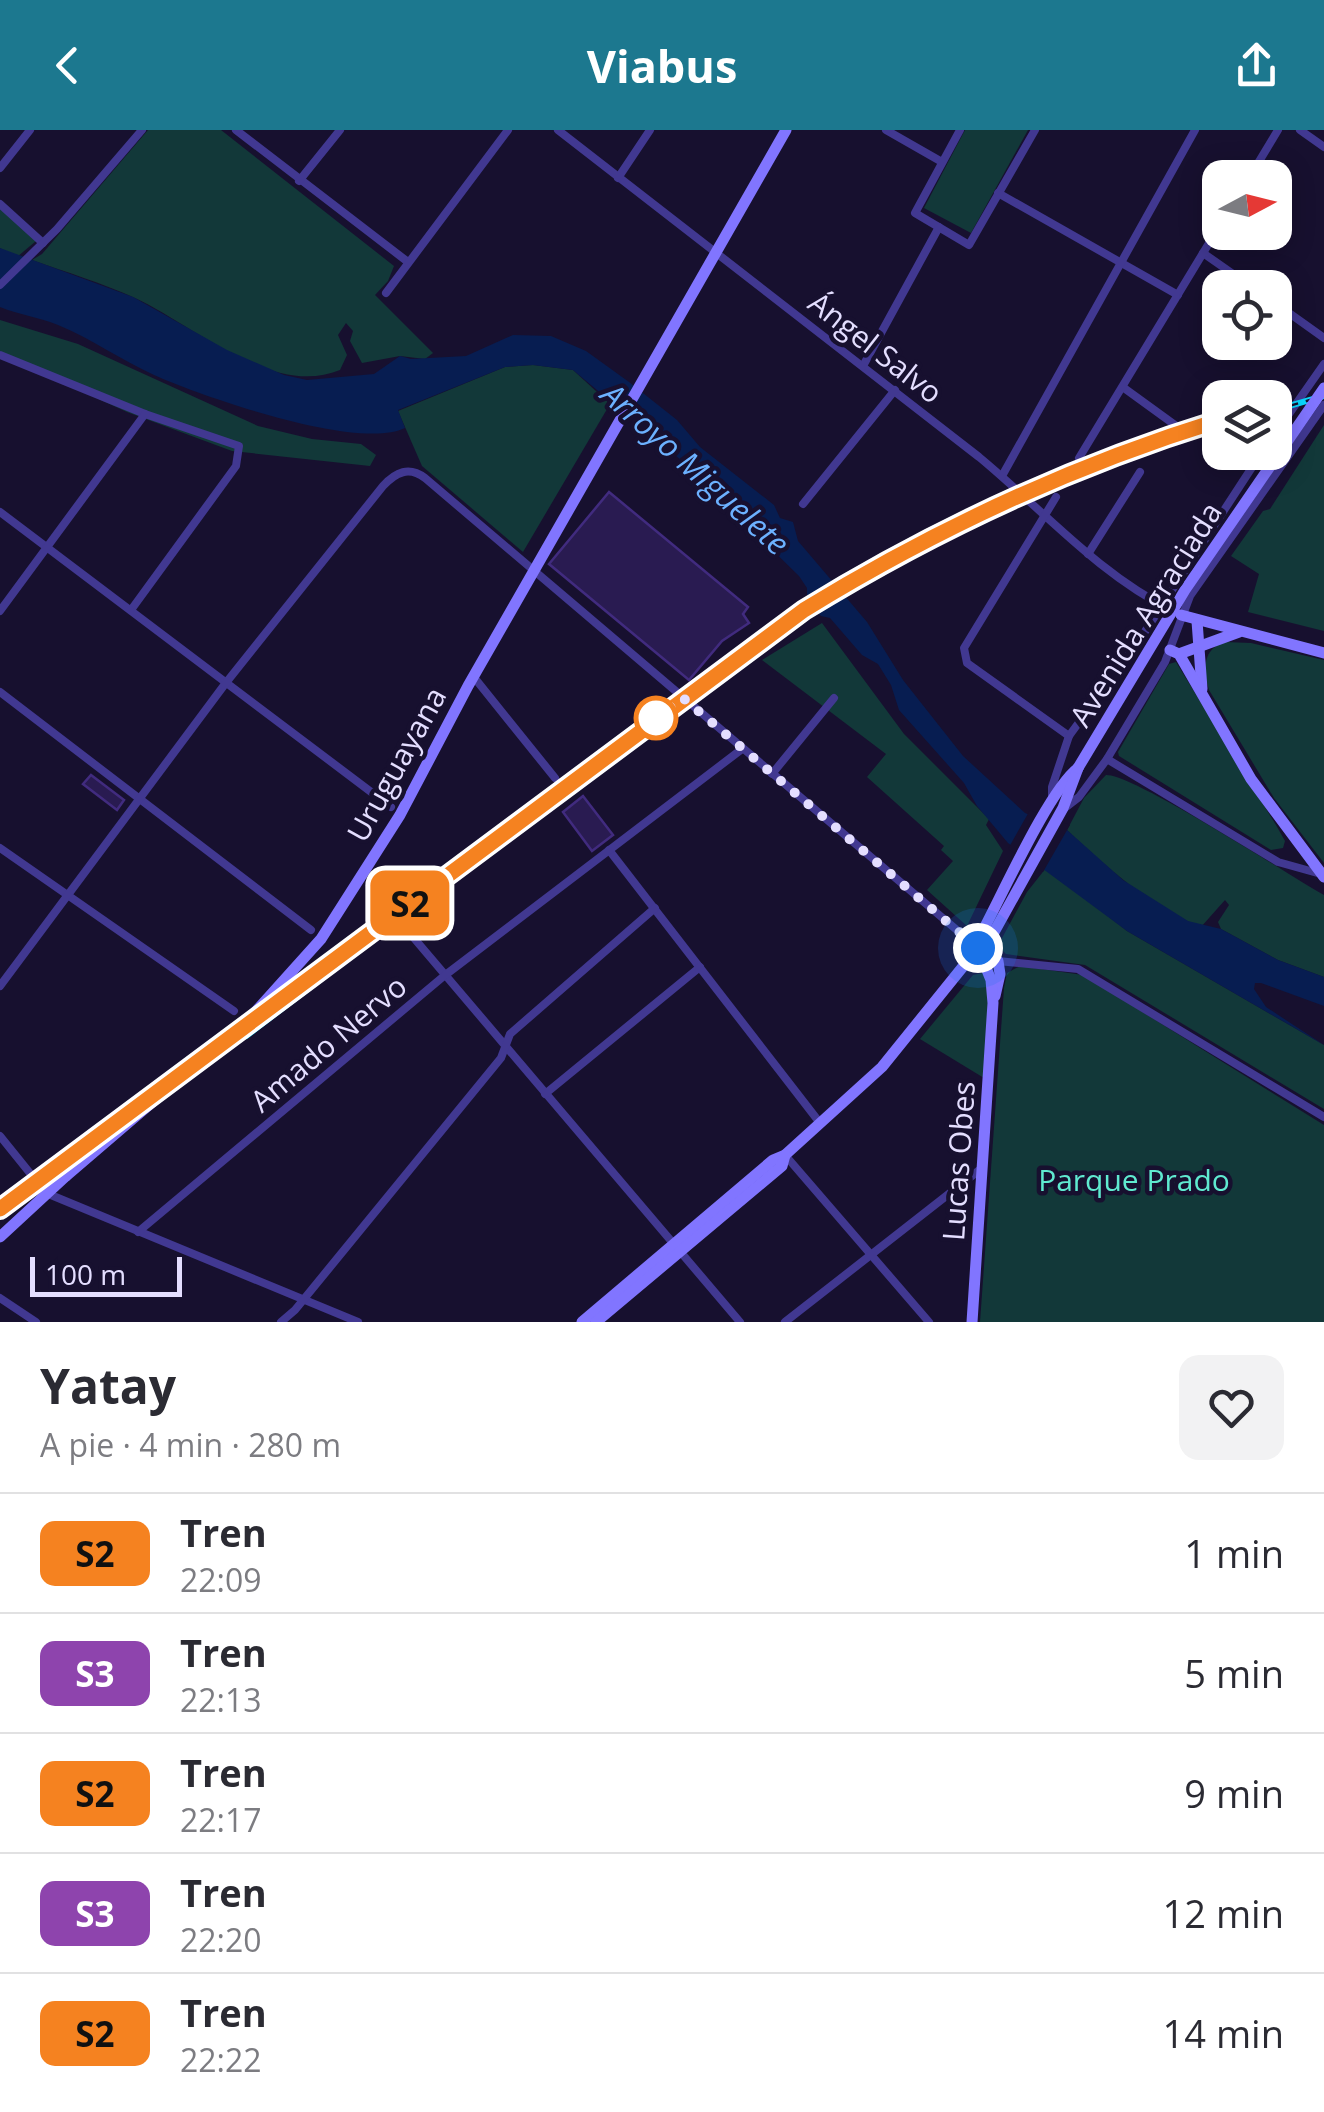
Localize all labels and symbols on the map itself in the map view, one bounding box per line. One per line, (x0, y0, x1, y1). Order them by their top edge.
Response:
north arrow (1202, 160, 1292, 250)
street label: Ángel Salvo (800, 282, 952, 412)
water label: Arroyo Miguelete (591, 371, 799, 564)
street label: Avenida Agraciada (1059, 494, 1231, 734)
street label: Uruguayana (337, 679, 455, 849)
unlabelled marker (635, 697, 677, 739)
line badge: S2 (365, 870, 455, 936)
your location (953, 923, 1003, 973)
street label: Amado Nervo (241, 965, 415, 1121)
street label: Lucas Obes (932, 1080, 984, 1242)
park label: Parque Prado (1038, 1159, 1230, 1200)
scale bar (30, 1252, 182, 1296)

